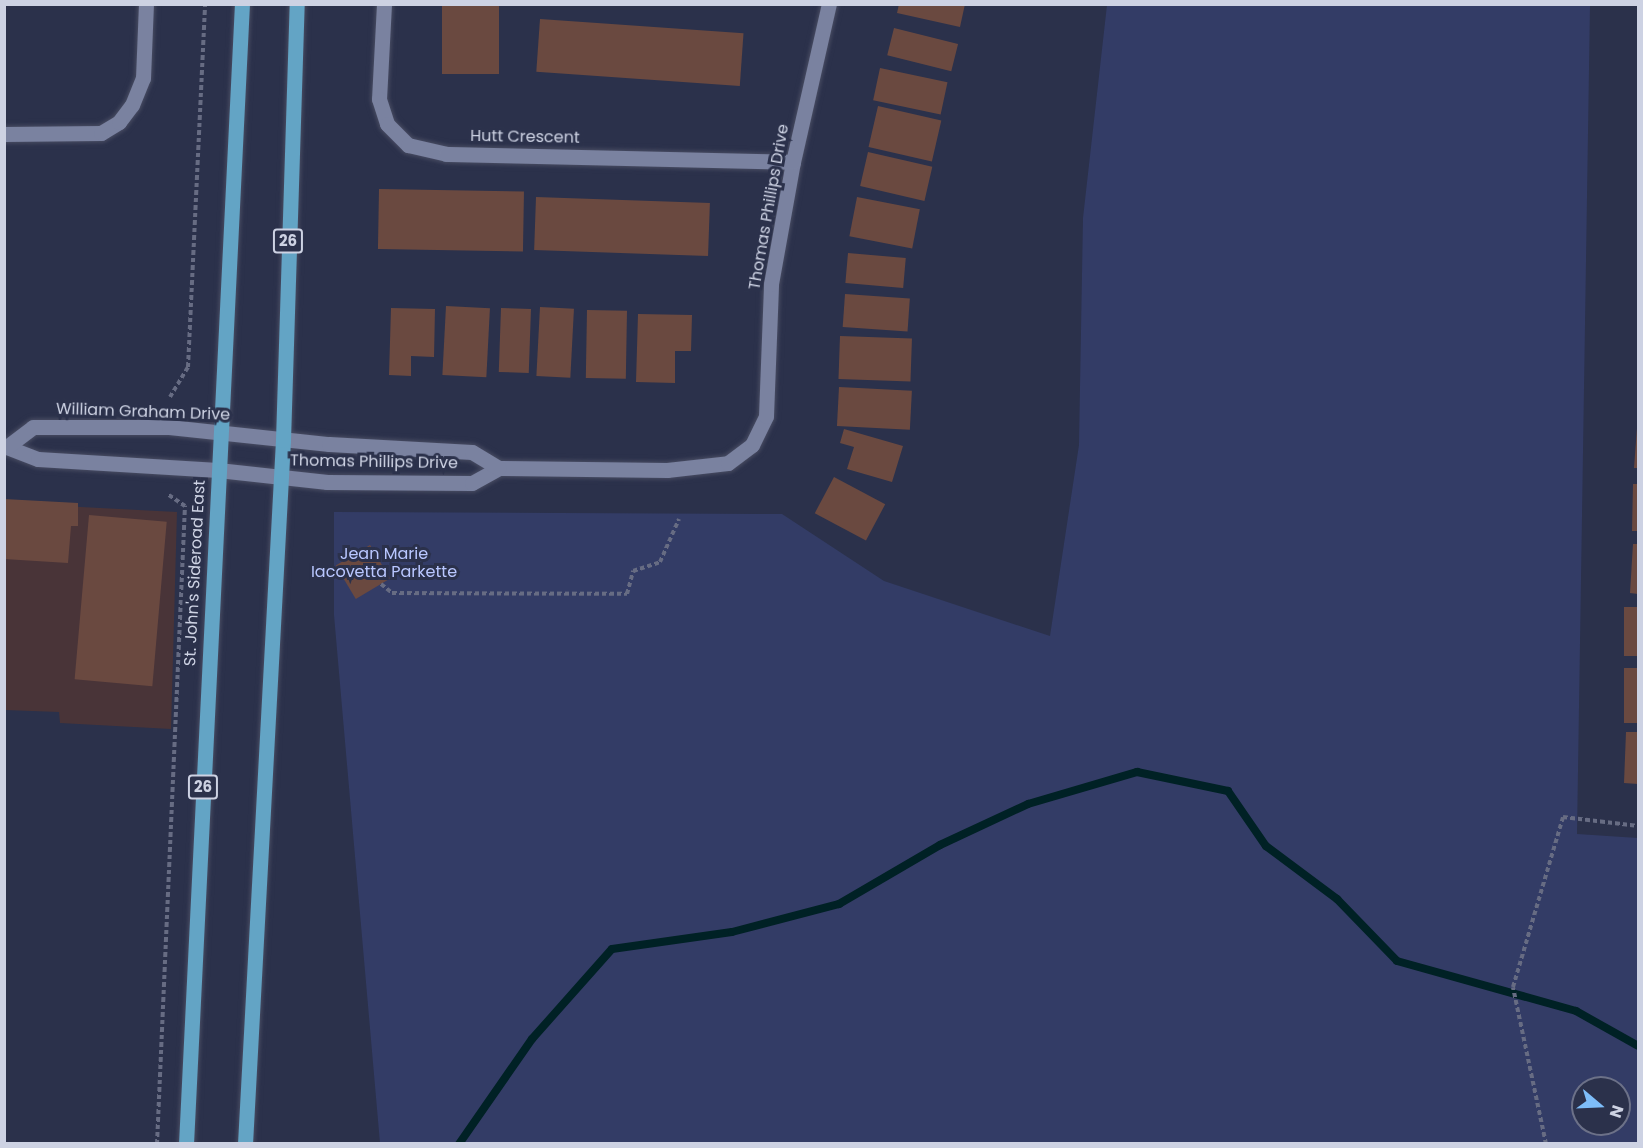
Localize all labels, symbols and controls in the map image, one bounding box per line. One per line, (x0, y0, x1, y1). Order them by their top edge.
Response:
street label: Thomas Phillips Drive (745, 123, 793, 291)
street label: Hutt Crescent (470, 126, 580, 148)
road number: 26 (272, 229, 304, 253)
street label: William Graham Drive (56, 399, 230, 425)
street label: Thomas Phillips Drive (290, 451, 458, 473)
street label: St. John's Sideroad East (181, 479, 209, 667)
park label: Jean Marie Iacovetta Parkette (311, 544, 457, 582)
road number: 26 (186, 775, 220, 799)
north arrow (1571, 1076, 1631, 1136)
text: N (1604, 1102, 1629, 1121)

